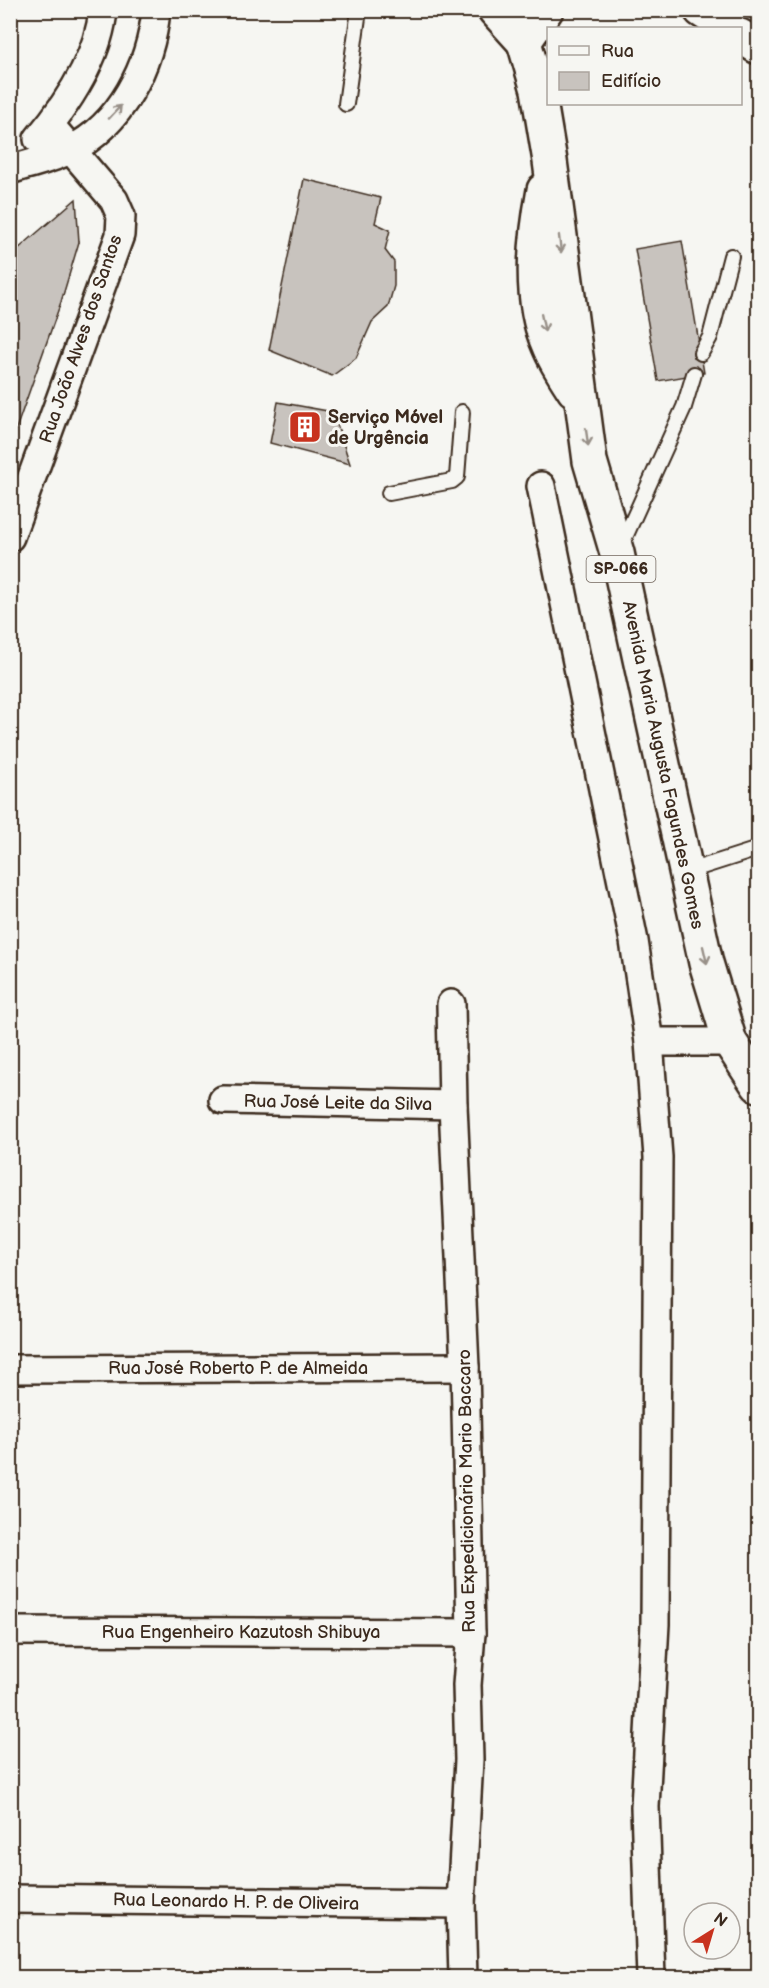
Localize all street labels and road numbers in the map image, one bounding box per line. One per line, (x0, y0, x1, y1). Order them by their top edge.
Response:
street label: Rua João Alves dos Santos (35, 232, 127, 446)
road number: SP-066 (586, 556, 656, 582)
street label: Avenida Maria Augusta Fagundes Gomes (618, 599, 708, 931)
street label: Rua José Leite da Silva (243, 1091, 433, 1115)
street label: Rua Expedicionário Mario Baccaro (454, 1349, 480, 1633)
street label: Rua José Roberto P. de Almeida (108, 1358, 368, 1379)
street label: Rua Engenheiro Kazutosh Shibuya (102, 1622, 380, 1643)
street label: Rua Leonardo H. P. de Oliveira (113, 1889, 359, 1915)

